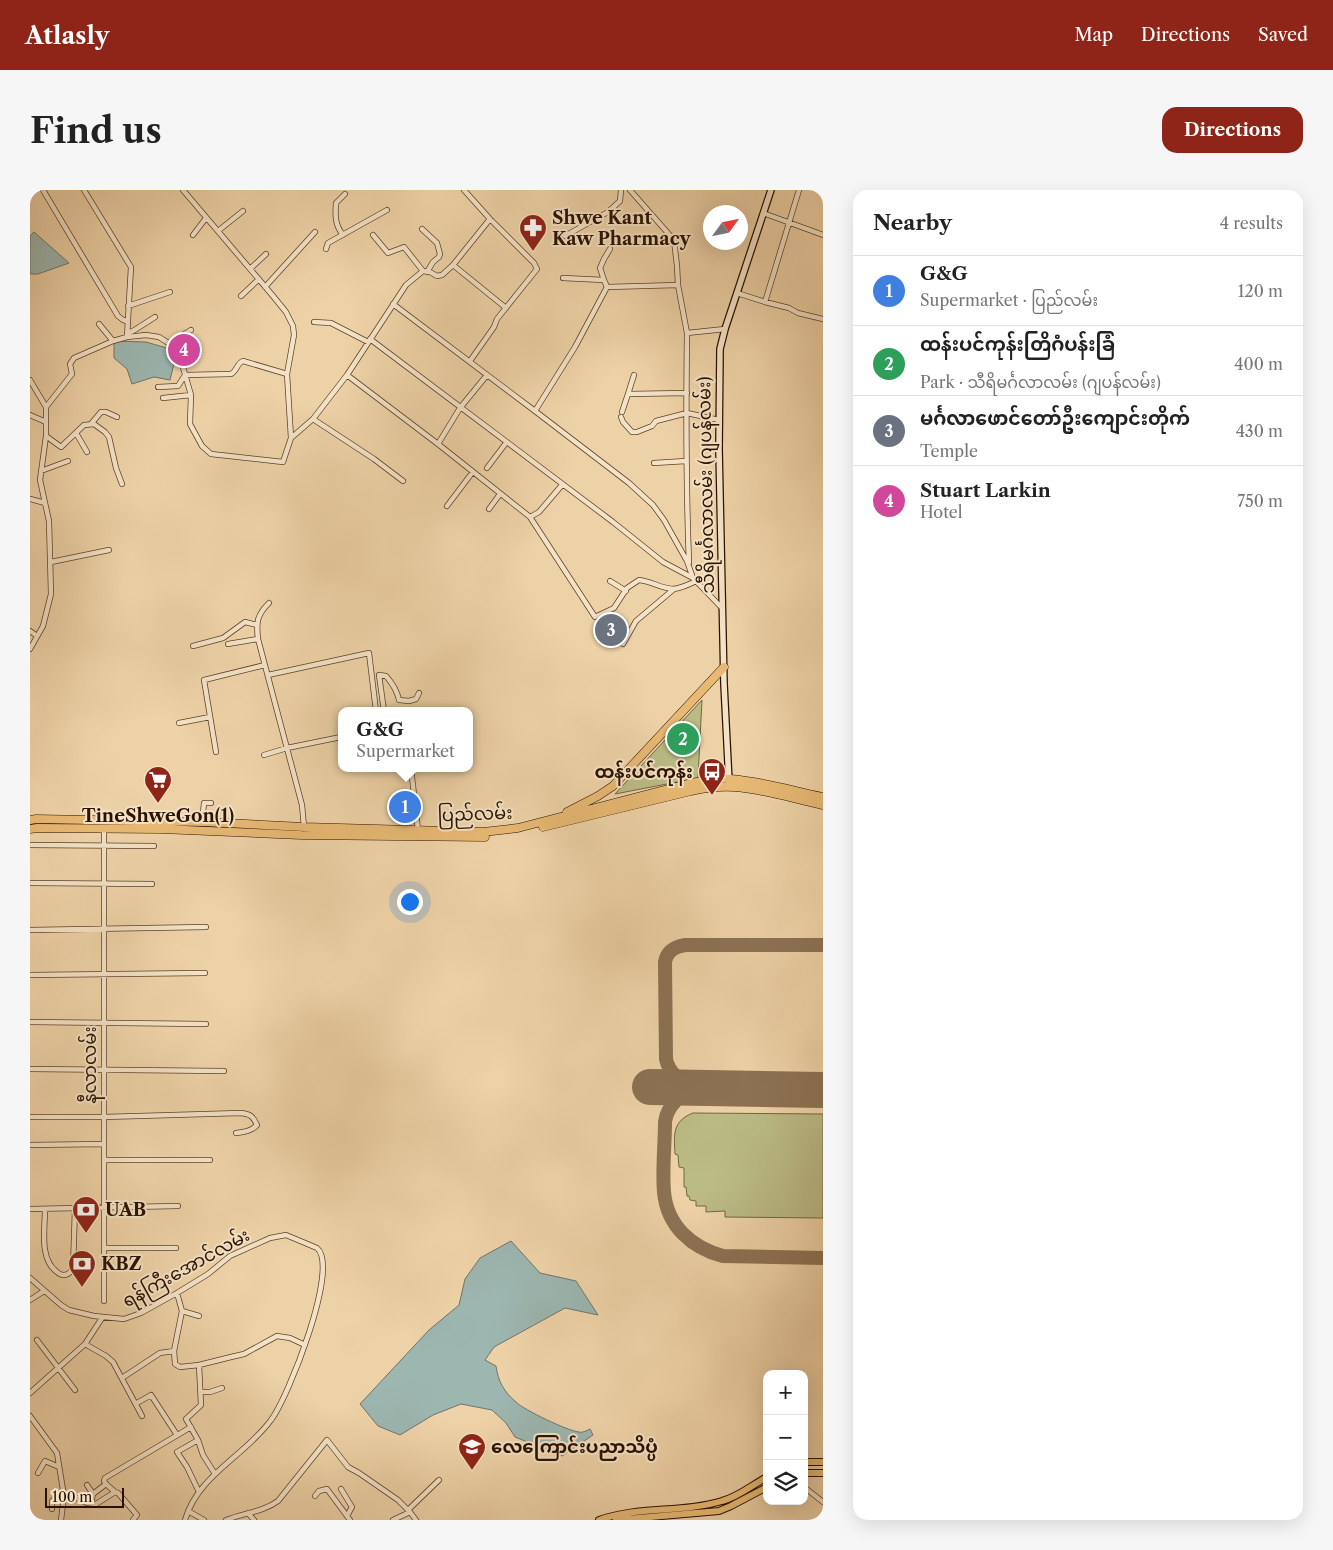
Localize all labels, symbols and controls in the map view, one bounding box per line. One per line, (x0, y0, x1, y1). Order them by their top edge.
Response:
text: Atlasly (25, 21, 109, 50)
text: Map (1074, 24, 1113, 46)
text: Directions (1141, 24, 1230, 46)
text: Saved (1258, 24, 1308, 46)
button: Directions (1162, 107, 1303, 153)
text: Find us (30, 109, 162, 152)
north arrow (703, 205, 748, 250)
place label: Shwe Kant Kaw Pharmacy (552, 207, 692, 250)
text: Nearby (873, 210, 952, 235)
pharmacy icon: Shwe Kant Kaw Pharmacy (518, 213, 548, 252)
text: 4 results (1220, 213, 1283, 233)
text: G&G (920, 262, 968, 285)
text: 1 (885, 281, 893, 301)
text: 120 m (1238, 281, 1283, 301)
text: Supermarket · ပြည်လမ်း (920, 290, 1098, 310)
pin: 4 (168, 331, 200, 369)
text: ထန်းပင်ကုန်းတြိဂံပန်းခြံ (920, 333, 1115, 356)
text: 2 (884, 354, 894, 374)
text: 400 m (1234, 354, 1283, 374)
text: Park · သီရိမင်္ဂလာလမ်း (ဂျပန်လမ်း) (920, 372, 1161, 392)
street label: သီရိမင်္ဂလာလမ်း (ဂျပန်လမ်း) (690, 376, 723, 594)
text: မင်္ဂလာဖောင်တော်ဦးကျောင်းတိုက် (920, 407, 1190, 430)
text: 3 (884, 421, 894, 441)
text: 430 m (1236, 421, 1283, 441)
text: Temple (920, 441, 978, 461)
text: Stuart Larkin (920, 479, 1051, 502)
text: 4 (884, 491, 894, 511)
text: 750 m (1237, 491, 1283, 511)
text: Hotel (920, 502, 963, 522)
pin: 3 (595, 611, 627, 649)
popup (338, 707, 473, 772)
text: G&G (356, 718, 404, 741)
pin: 2 (667, 720, 699, 758)
text: Supermarket (356, 741, 455, 761)
bus stop icon: ထန်းပင်ကုန်း (697, 757, 727, 796)
place label: ထန်းပင်ကုန်း (595, 760, 693, 786)
supermarket icon: TineShweGon(1) (143, 765, 173, 804)
pin: 1 (389, 788, 421, 826)
street label: ပြည်လမ်း (437, 800, 513, 830)
place label: TineShweGon(1) (82, 805, 234, 827)
your location (397, 889, 423, 915)
street label: နီလာလမ်း (76, 1026, 105, 1104)
bank icon: UAB (71, 1195, 101, 1234)
place label: UAB (105, 1199, 146, 1221)
street label: ရန်ကြီးအောင်လမ်း (117, 1221, 255, 1316)
bank icon: KBZ (67, 1249, 97, 1288)
place label: KBZ (101, 1253, 142, 1275)
map controls (763, 1370, 808, 1505)
button: + (763, 1370, 808, 1415)
button: − (763, 1415, 808, 1460)
school or university icon: လေကြောင်းပညာသိပ္ပံ (457, 1432, 487, 1471)
place label: လေကြောင်းပညာသိပ္ပံ (491, 1435, 658, 1461)
button: layers (763, 1460, 808, 1505)
scale bar (45, 1485, 124, 1508)
text: 100 m (52, 1488, 92, 1506)

